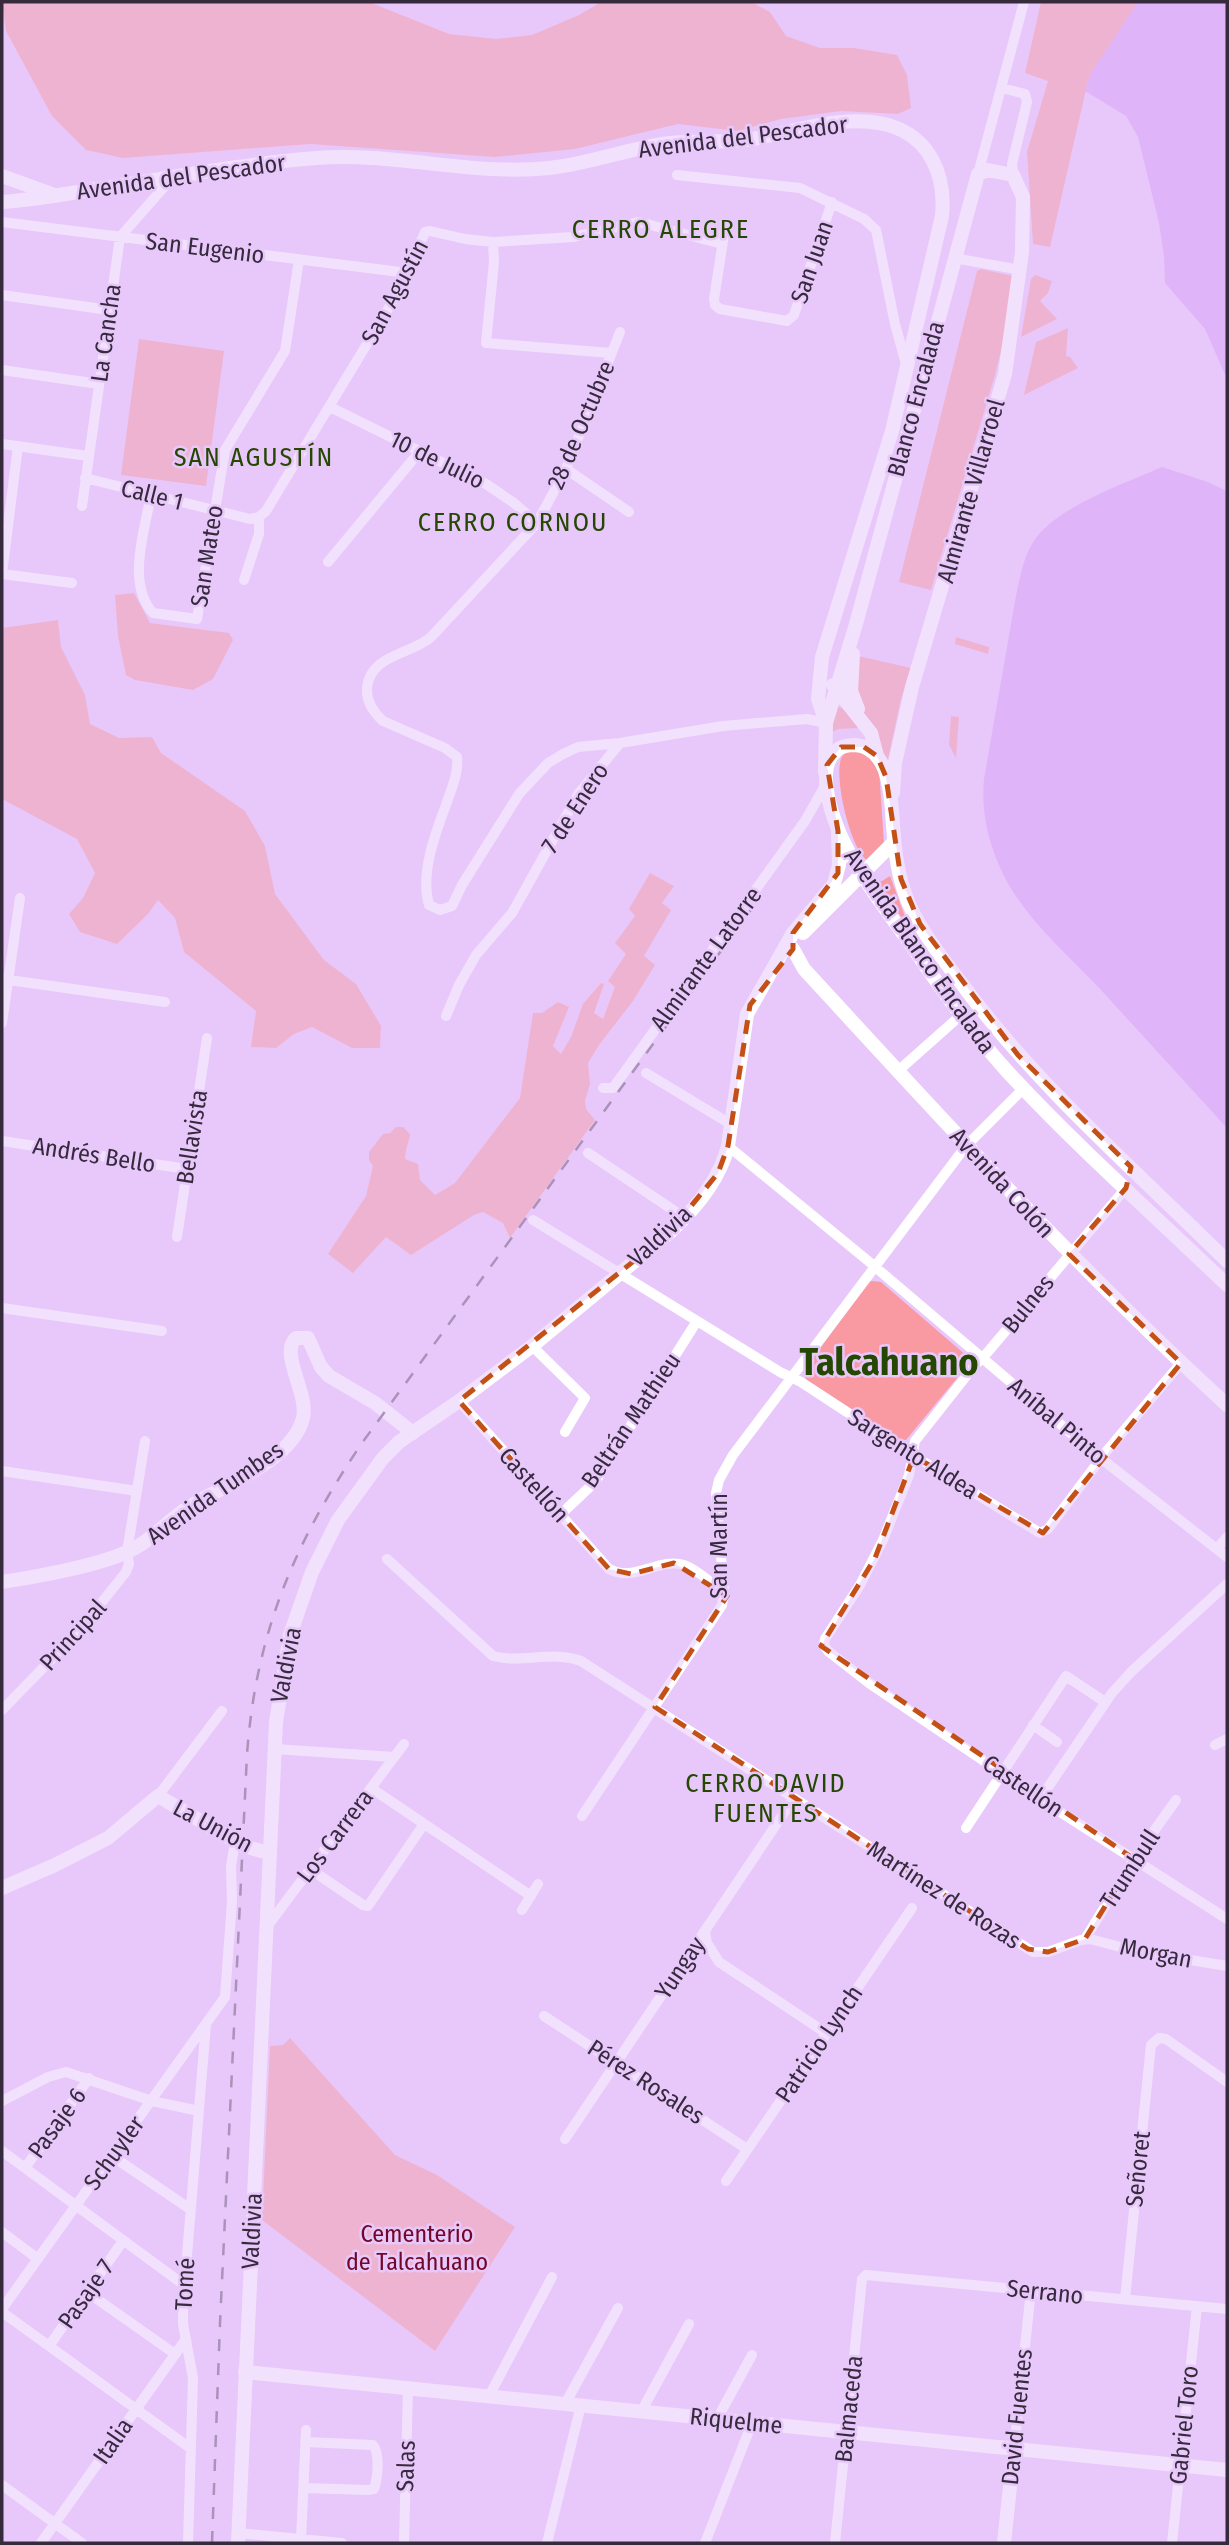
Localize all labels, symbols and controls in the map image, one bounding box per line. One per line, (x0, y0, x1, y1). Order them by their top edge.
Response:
street label: Avenida del Pescador (637, 110, 850, 164)
street label: Avenida del Pescador (75, 148, 288, 205)
district label: CERRO ALEGRE (572, 214, 750, 245)
street label: San Juan (785, 217, 839, 307)
street label: San Eugenio (144, 227, 266, 269)
street label: San Agustín (356, 235, 434, 349)
street label: La Cancha (85, 282, 127, 384)
street label: Blanco Encalada (882, 318, 950, 480)
street label: 28 de Octubre (541, 357, 621, 493)
street label: Almirante Villarroel (931, 396, 1011, 586)
street label: 10 de Julio (385, 425, 489, 495)
district label: SAN AGUSTÍN (174, 442, 334, 473)
street label: Calle 1 (118, 474, 186, 516)
street label: San Mateo (185, 503, 229, 609)
district label: CERRO CORNOU (418, 507, 608, 538)
street label: 7 de Enero (536, 758, 614, 858)
street label: Avenida Blanco Encalada (839, 843, 1001, 1059)
street label: Almirante Latorre (644, 882, 768, 1036)
street label: Bellavista (171, 1088, 213, 1186)
street label: Avenida Colón (944, 1122, 1060, 1244)
street label: Andrés Bello (31, 1131, 157, 1179)
street label: Valdivia (623, 1200, 697, 1272)
street label: Bulnes (996, 1269, 1060, 1339)
district label: Talcahuano (799, 1339, 979, 1385)
street label: Beltrán Mathieu (576, 1347, 686, 1493)
street label: Aníbal Pinto (1002, 1372, 1112, 1470)
street label: Sargento Aldea (843, 1403, 983, 1505)
street label: Avenida Tumbes (141, 1436, 289, 1550)
street label: Castellón (493, 1442, 575, 1528)
street label: San Martín (705, 1493, 733, 1599)
street label: Principal (34, 1594, 112, 1676)
street label: Valdivia (265, 1625, 307, 1705)
street label: Castellón (977, 1749, 1069, 1823)
district label: CERRO DAVID FUENTES (685, 1768, 847, 1829)
street label: Los Carrera (291, 1784, 379, 1888)
street label: La Unión (168, 1793, 258, 1859)
street label: Trumbull (1094, 1825, 1166, 1913)
street label: Martínez de Rozas (862, 1835, 1026, 1955)
street label: Yungay (649, 1931, 711, 2004)
street label: Morgan (1118, 1932, 1194, 1974)
street label: Patricio Lynch (770, 1980, 868, 2108)
street label: Pérez Rosales (582, 2034, 710, 2130)
street label: Pasaje 6 (22, 2082, 92, 2164)
street label: Schuyler (78, 2110, 151, 2195)
street label: Señoret (1120, 2129, 1156, 2208)
street label: Valdivia (236, 2192, 268, 2270)
park label: Cementerio de Talcahuano (346, 2220, 488, 2276)
street label: Pasaje 7 (52, 2254, 120, 2334)
street label: Tomé (170, 2257, 200, 2311)
street label: Serrano (1005, 2274, 1085, 2310)
street label: David Fuentes (996, 2348, 1038, 2486)
street label: Balmaceda (829, 2354, 869, 2464)
street label: Gabriel Toro (1164, 2364, 1204, 2486)
street label: Riquelme (688, 2402, 784, 2440)
street label: Italia (87, 2413, 139, 2469)
street label: Salas (391, 2440, 421, 2492)

